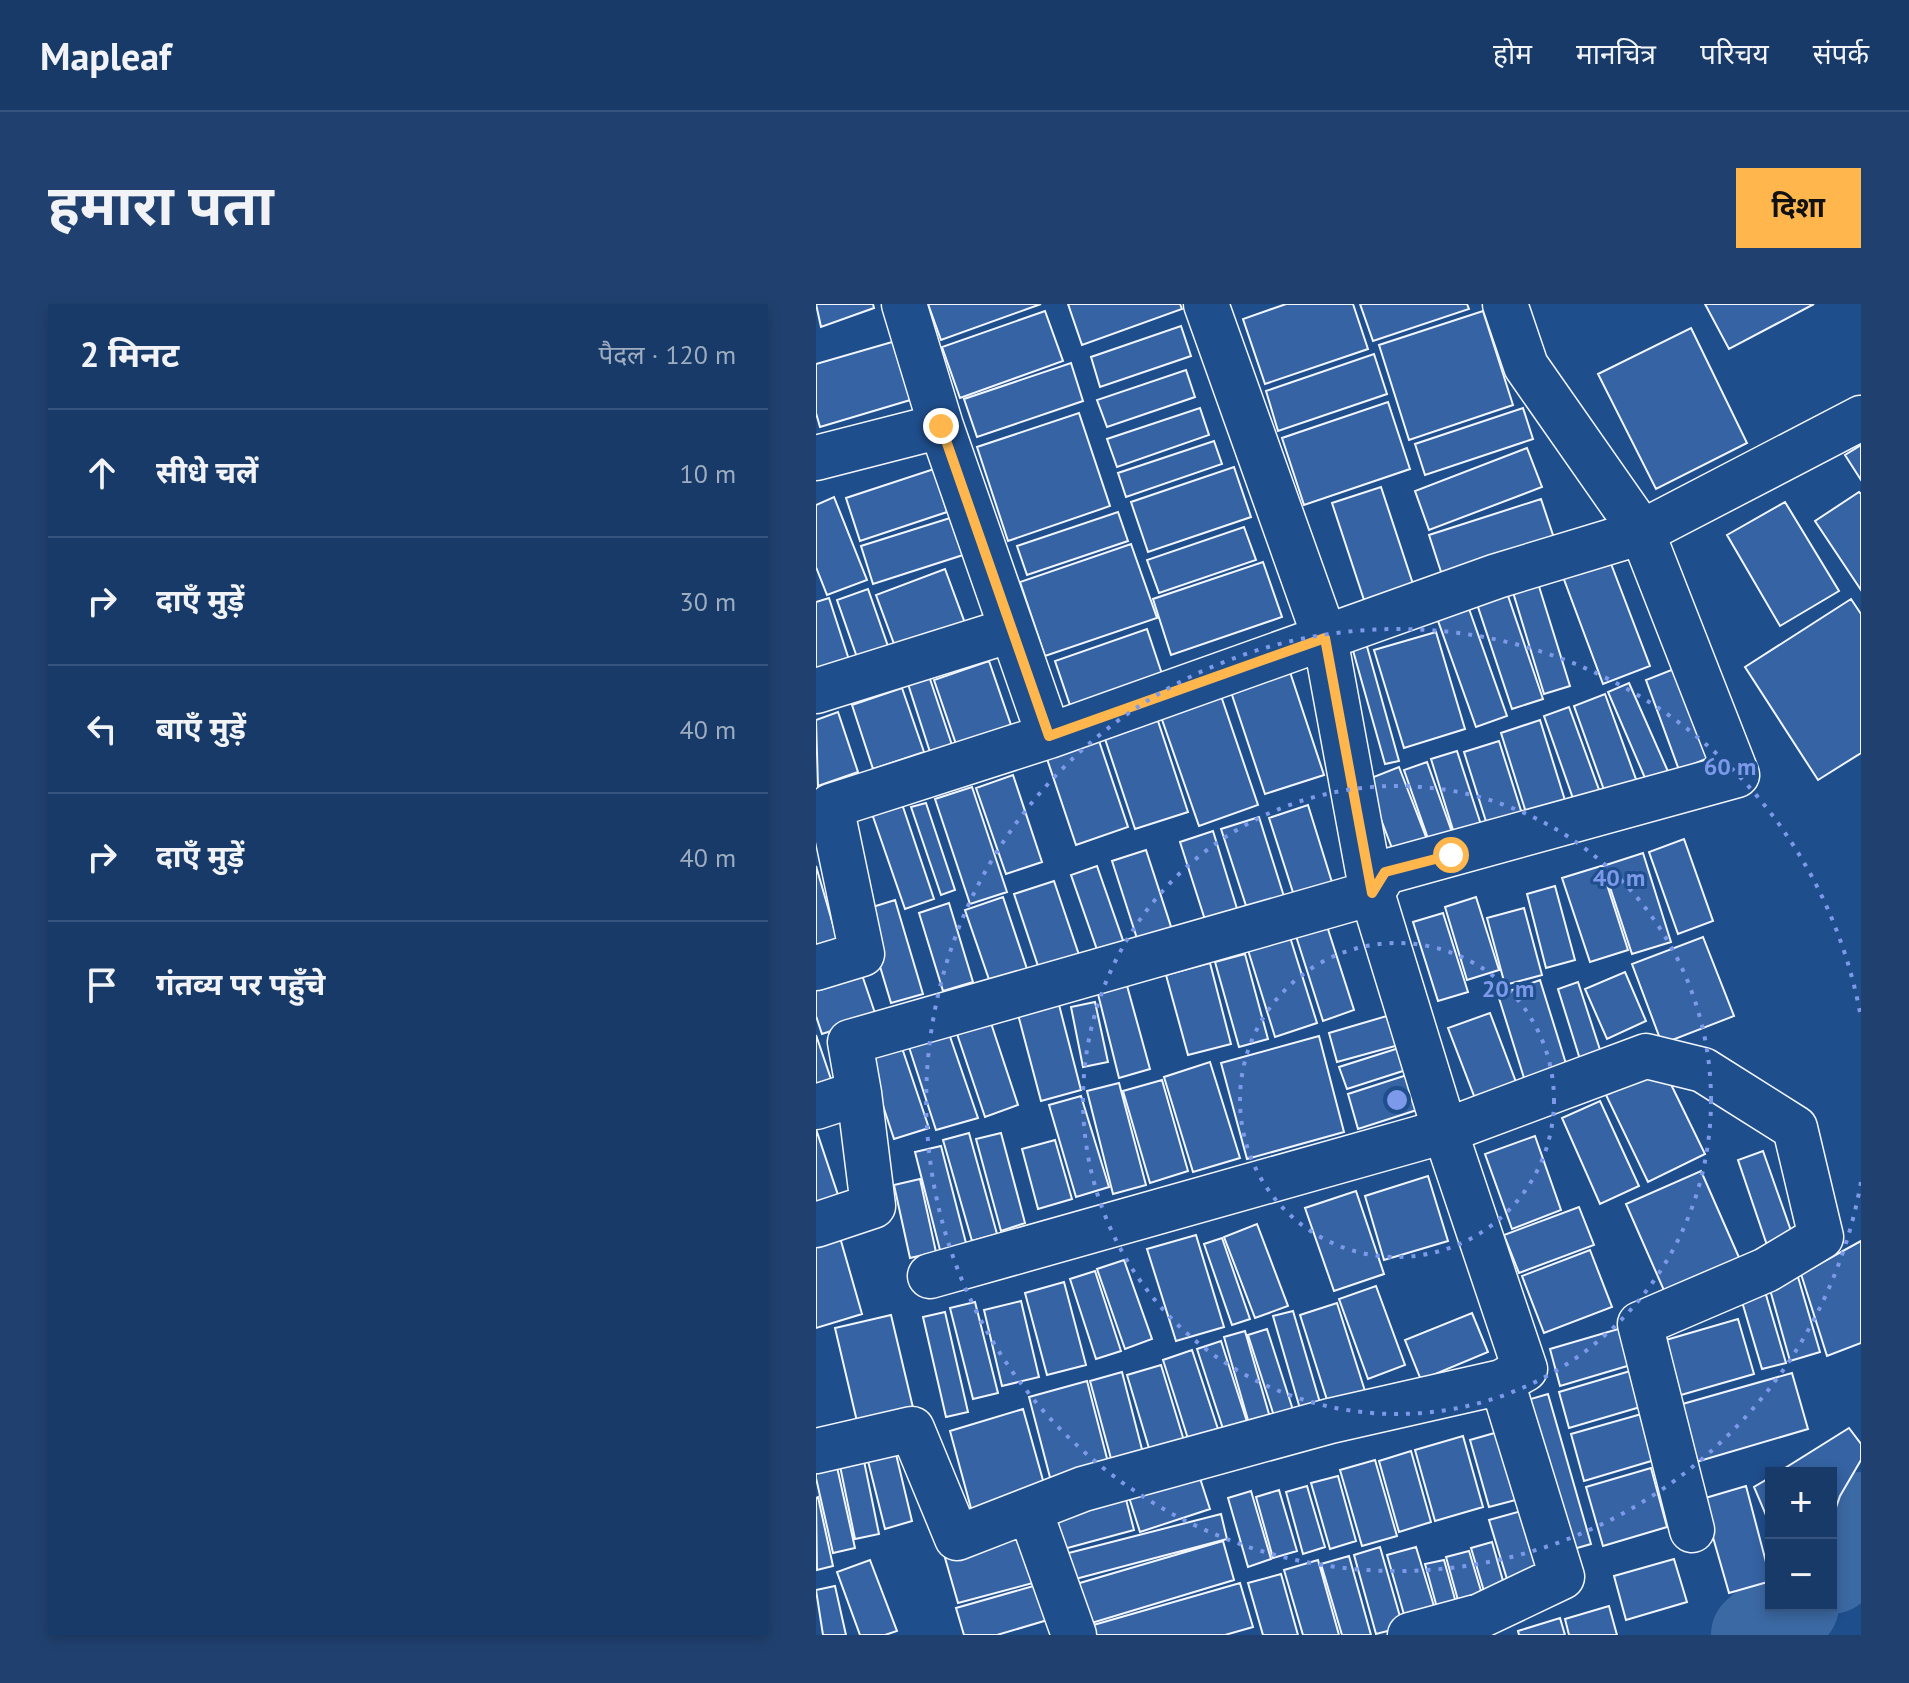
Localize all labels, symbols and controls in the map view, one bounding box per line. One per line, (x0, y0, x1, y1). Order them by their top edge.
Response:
text: Mapleaf (40, 31, 171, 80)
text: होम (1493, 35, 1532, 72)
text: मानचित्र (1576, 35, 1656, 72)
text: परिचय (1700, 35, 1769, 72)
text: संपर्क (1813, 35, 1869, 72)
text: हमारा पता (48, 168, 274, 240)
button: दिशा (1736, 168, 1861, 248)
text: 2 मिनट (80, 332, 179, 376)
text: पैदल · 120 m (598, 338, 736, 371)
route end (923, 408, 959, 444)
icon: ahead (80, 451, 124, 495)
text: सीधे चलें (156, 452, 258, 491)
text: 10 m (680, 457, 736, 490)
icon: right (80, 579, 124, 623)
text: दाएँ मुड़ें (156, 580, 244, 619)
text: 30 m (680, 585, 736, 618)
icon: left (80, 707, 124, 751)
text: बाएँ मुड़ें (156, 708, 246, 747)
text: 40 m (680, 713, 736, 746)
text: 60 m (1704, 751, 1756, 782)
icon: right (80, 835, 124, 879)
text: दाएँ मुड़ें (156, 836, 244, 875)
route start (1433, 837, 1469, 873)
text: 40 m (680, 841, 736, 874)
text: 40 m (1593, 862, 1645, 893)
icon: arrive (80, 963, 124, 1007)
text: गंतव्य पर पहुँचे (156, 964, 325, 1003)
text: 20 m (1482, 973, 1534, 1004)
centre of rings (1383, 1086, 1411, 1114)
map controls (1765, 1467, 1837, 1611)
button: + (1765, 1467, 1837, 1539)
button: − (1765, 1539, 1837, 1611)

